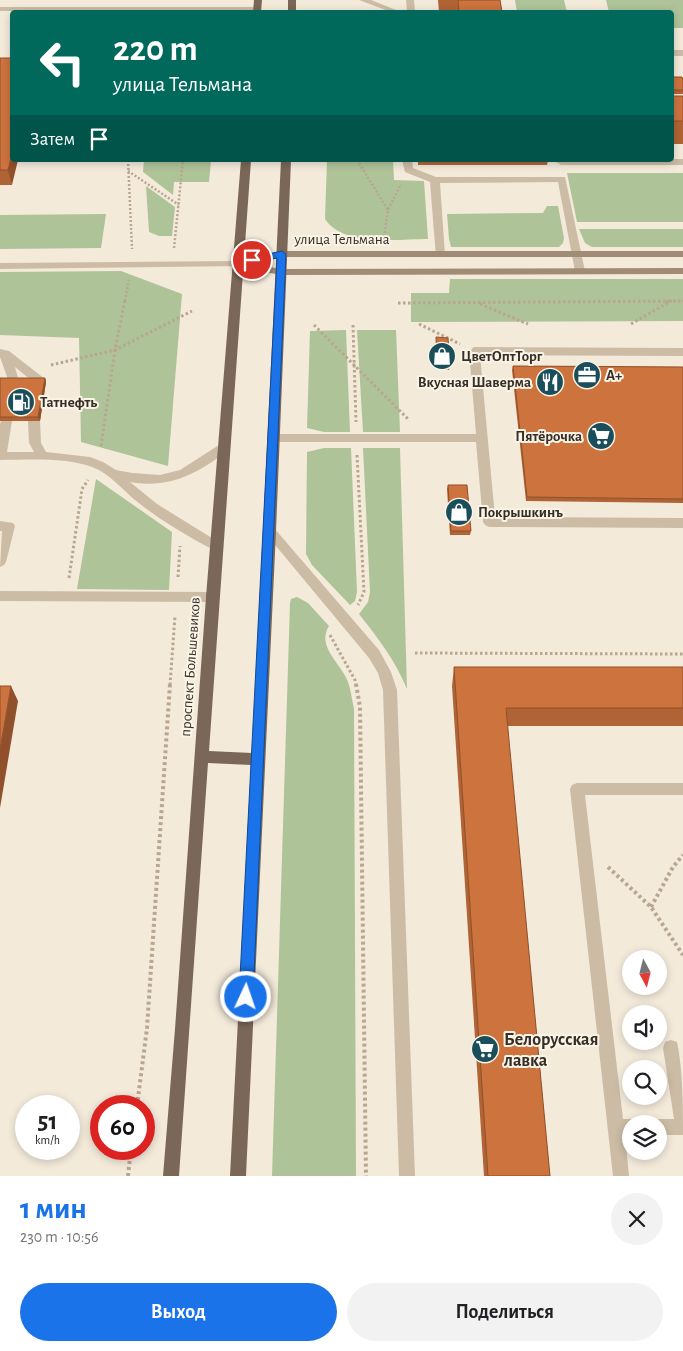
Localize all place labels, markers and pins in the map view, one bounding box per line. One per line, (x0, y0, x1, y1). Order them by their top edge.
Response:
pin (231, 239, 273, 281)
shop icon: ЦветОптТорг (427, 341, 457, 371)
place label: ЦветОптТорг (461, 349, 543, 364)
office icon: А+ (572, 360, 602, 390)
restaurant icon: Вкусная Шаверма (535, 367, 565, 397)
place label: А+ (606, 368, 622, 383)
place label: Вкусная Шаверма (418, 375, 531, 390)
fuel station icon: Татнефть (6, 387, 36, 417)
place label: Татнефть (40, 395, 97, 410)
supermarket icon: Пятёрочка (586, 421, 616, 451)
place label: Пятёрочка (515, 429, 582, 444)
shop icon: Покрышкинъ (444, 497, 474, 527)
place label: Покрышкинъ (478, 505, 563, 520)
place label: Белорусская лавка (504, 1031, 598, 1070)
supermarket icon: Белорусская лавка (470, 1034, 500, 1064)

